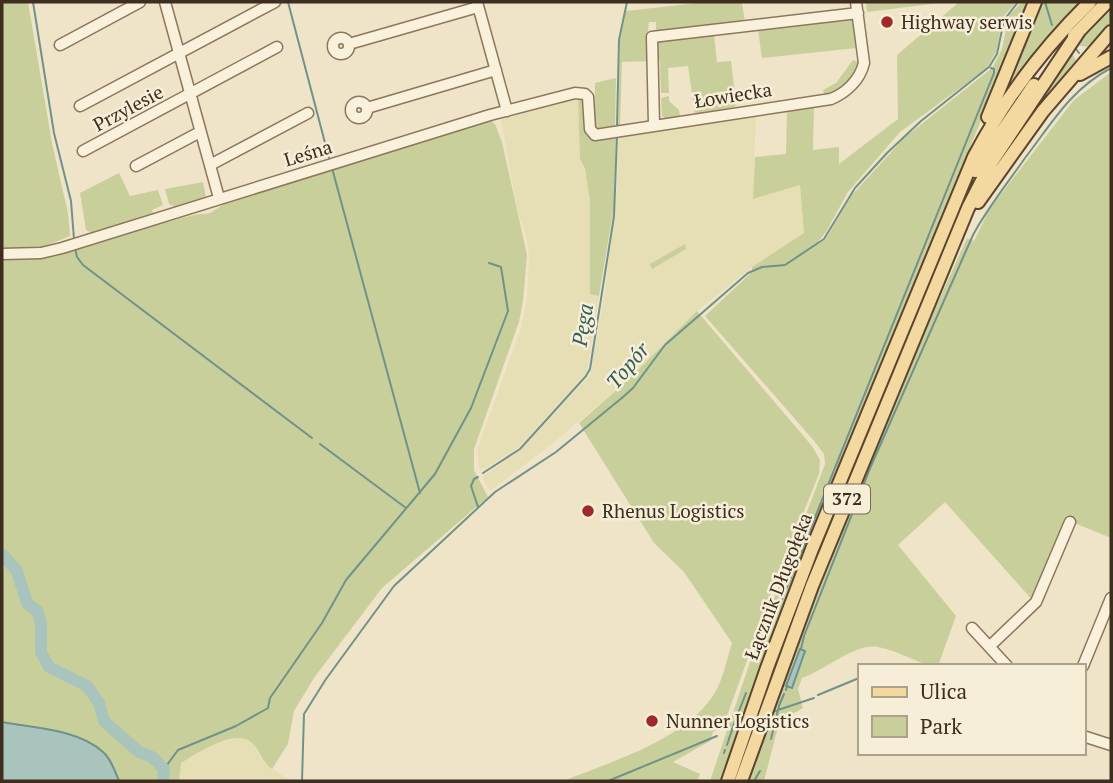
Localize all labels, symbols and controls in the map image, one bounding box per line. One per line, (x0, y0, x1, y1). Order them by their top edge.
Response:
place label: Highway serwis (901, 9, 1032, 34)
marker: Highway serwis (879, 14, 895, 30)
street label: Łowiecka (692, 76, 774, 113)
street label: Przylesie (88, 79, 167, 136)
street label: Leśna (281, 133, 335, 172)
water label: Pęga (565, 301, 599, 349)
water label: Topór (600, 335, 656, 395)
road number: 372 (824, 485, 870, 514)
place label: Rhenus Logistics (602, 498, 745, 523)
marker: Rhenus Logistics (580, 503, 596, 519)
street label: Łącznik Długołęka (738, 508, 817, 663)
legend (858, 664, 1085, 755)
text: Ulica (920, 677, 968, 705)
place label: Nunner Logistics (666, 708, 810, 733)
text: Park (920, 712, 962, 740)
marker: Nunner Logistics (644, 713, 660, 729)

